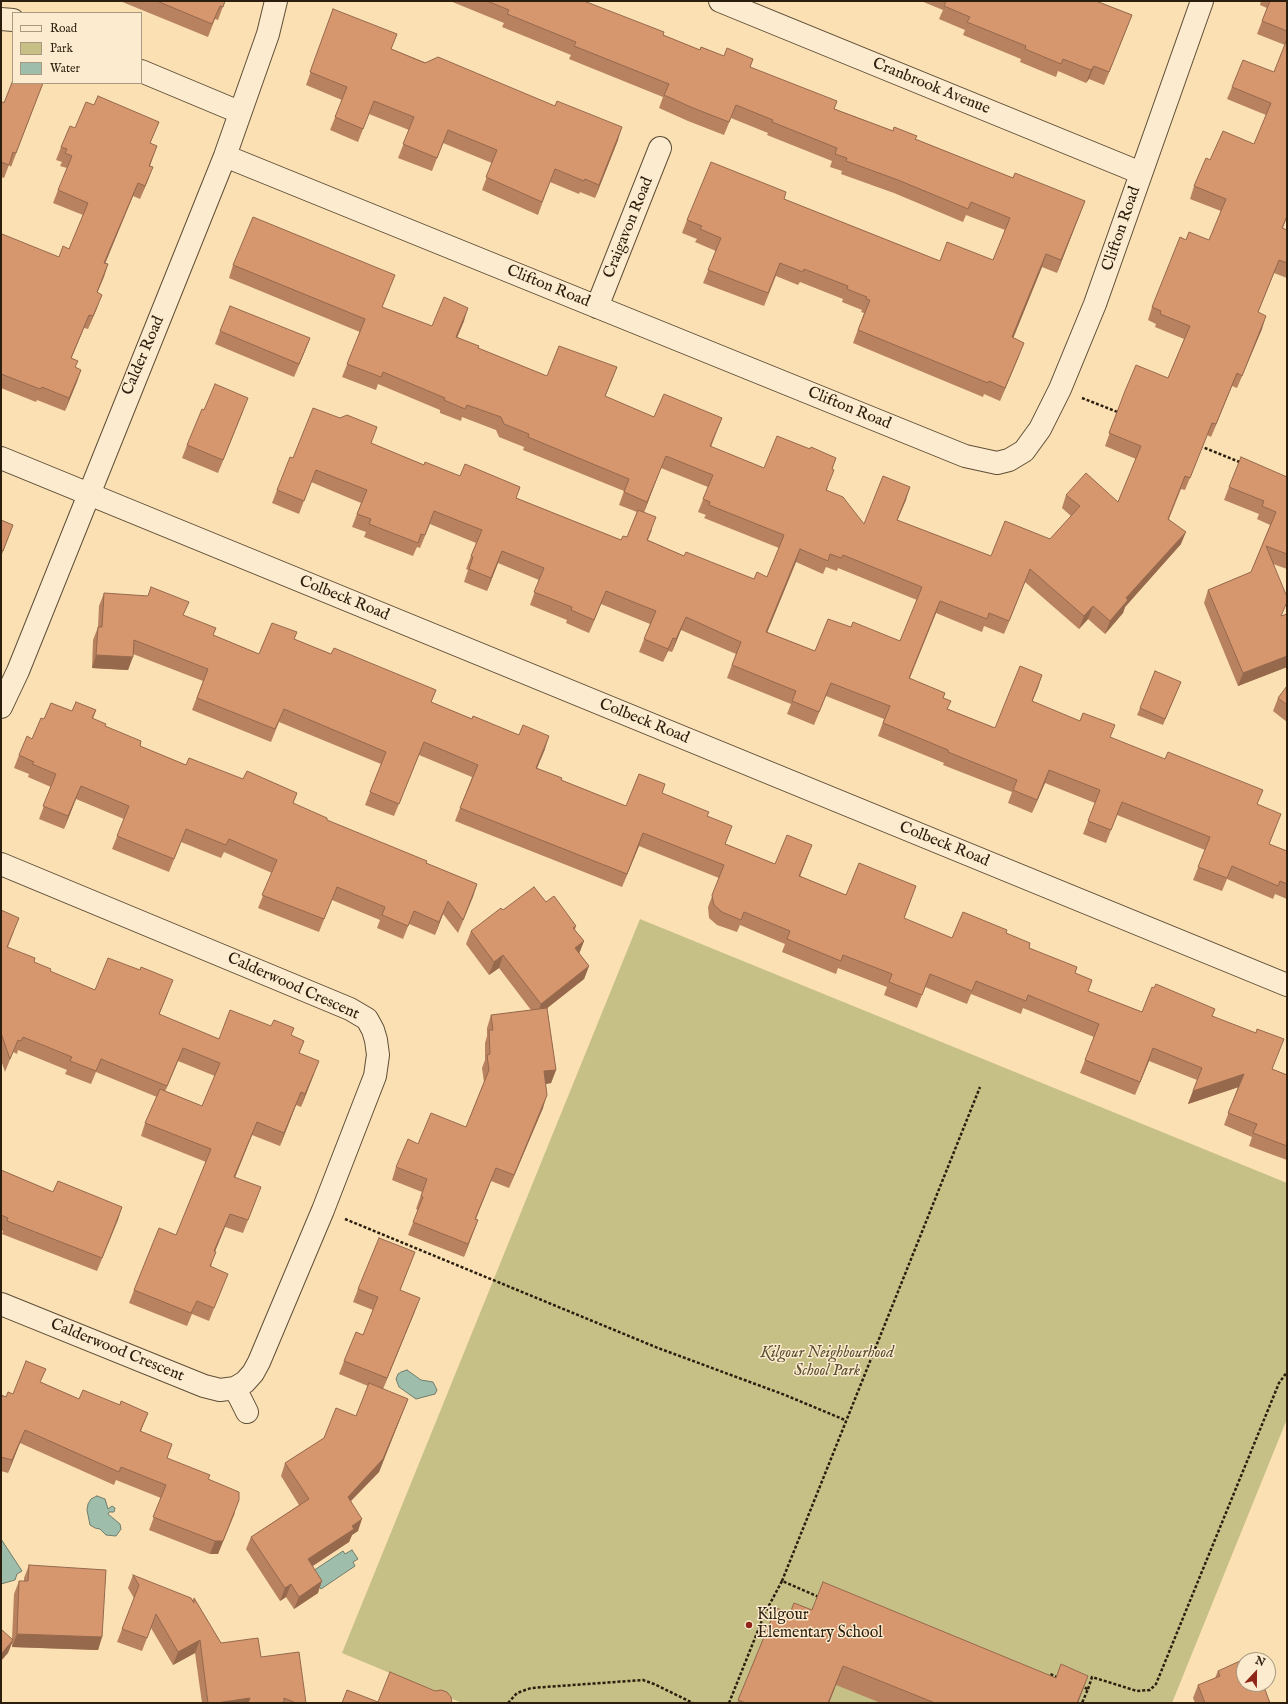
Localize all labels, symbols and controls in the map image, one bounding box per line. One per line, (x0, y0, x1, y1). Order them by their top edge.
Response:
legend (12, 12, 142, 84)
text: Road (50, 21, 77, 36)
text: Park (50, 41, 73, 56)
street label: Cranbrook Avenue (869, 55, 993, 119)
text: Water (50, 61, 80, 76)
street label: Craigavon Road (600, 175, 658, 281)
street label: Clifton Road (1099, 184, 1145, 274)
street label: Clifton Road (504, 262, 592, 312)
street label: Calder Road (119, 314, 169, 398)
street label: Clifton Road (805, 384, 893, 434)
street label: Colbeck Road (296, 572, 392, 626)
street label: Colbeck Road (596, 695, 692, 749)
street label: Colbeck Road (896, 818, 992, 872)
street label: Calderwood Crescent (224, 949, 362, 1025)
street label: Calderwood Crescent (47, 1315, 187, 1387)
park label: Kilgour Neighbourhood School Park (760, 1344, 894, 1382)
place label: Kilgour Elementary School (757, 1606, 883, 1644)
marker: Kilgour Elementary School (744, 1620, 754, 1630)
north arrow (1236, 1652, 1276, 1692)
text: N (1253, 1654, 1267, 1670)

